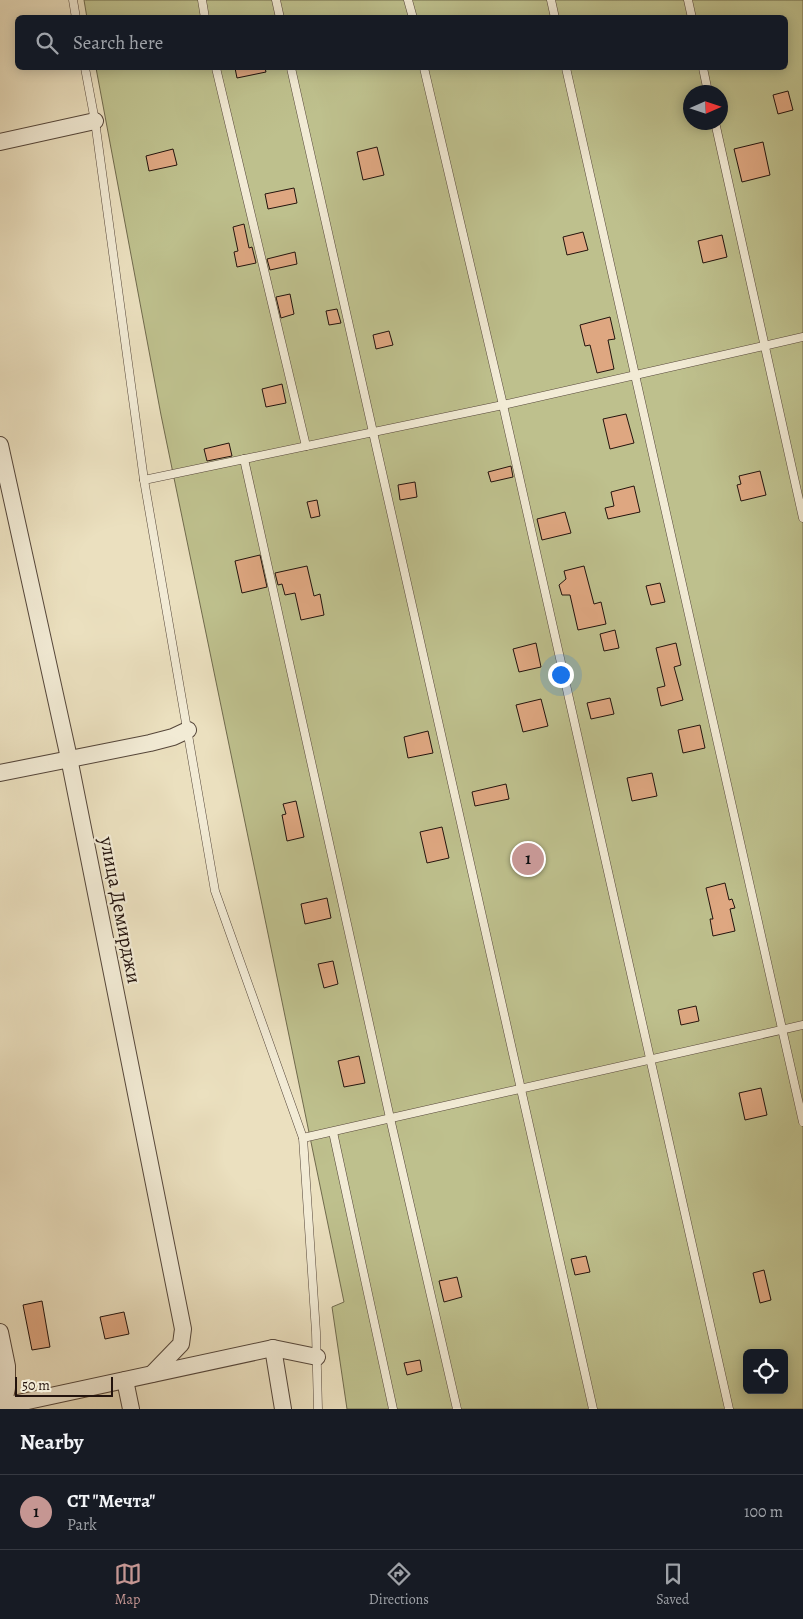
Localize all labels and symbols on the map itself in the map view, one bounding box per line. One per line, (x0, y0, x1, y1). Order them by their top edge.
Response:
north arrow (683, 85, 728, 130)
your location (548, 662, 574, 688)
street label: улица Демирджи (93, 833, 148, 986)
pin: 1 (512, 840, 544, 878)
scale bar (15, 1374, 112, 1397)

